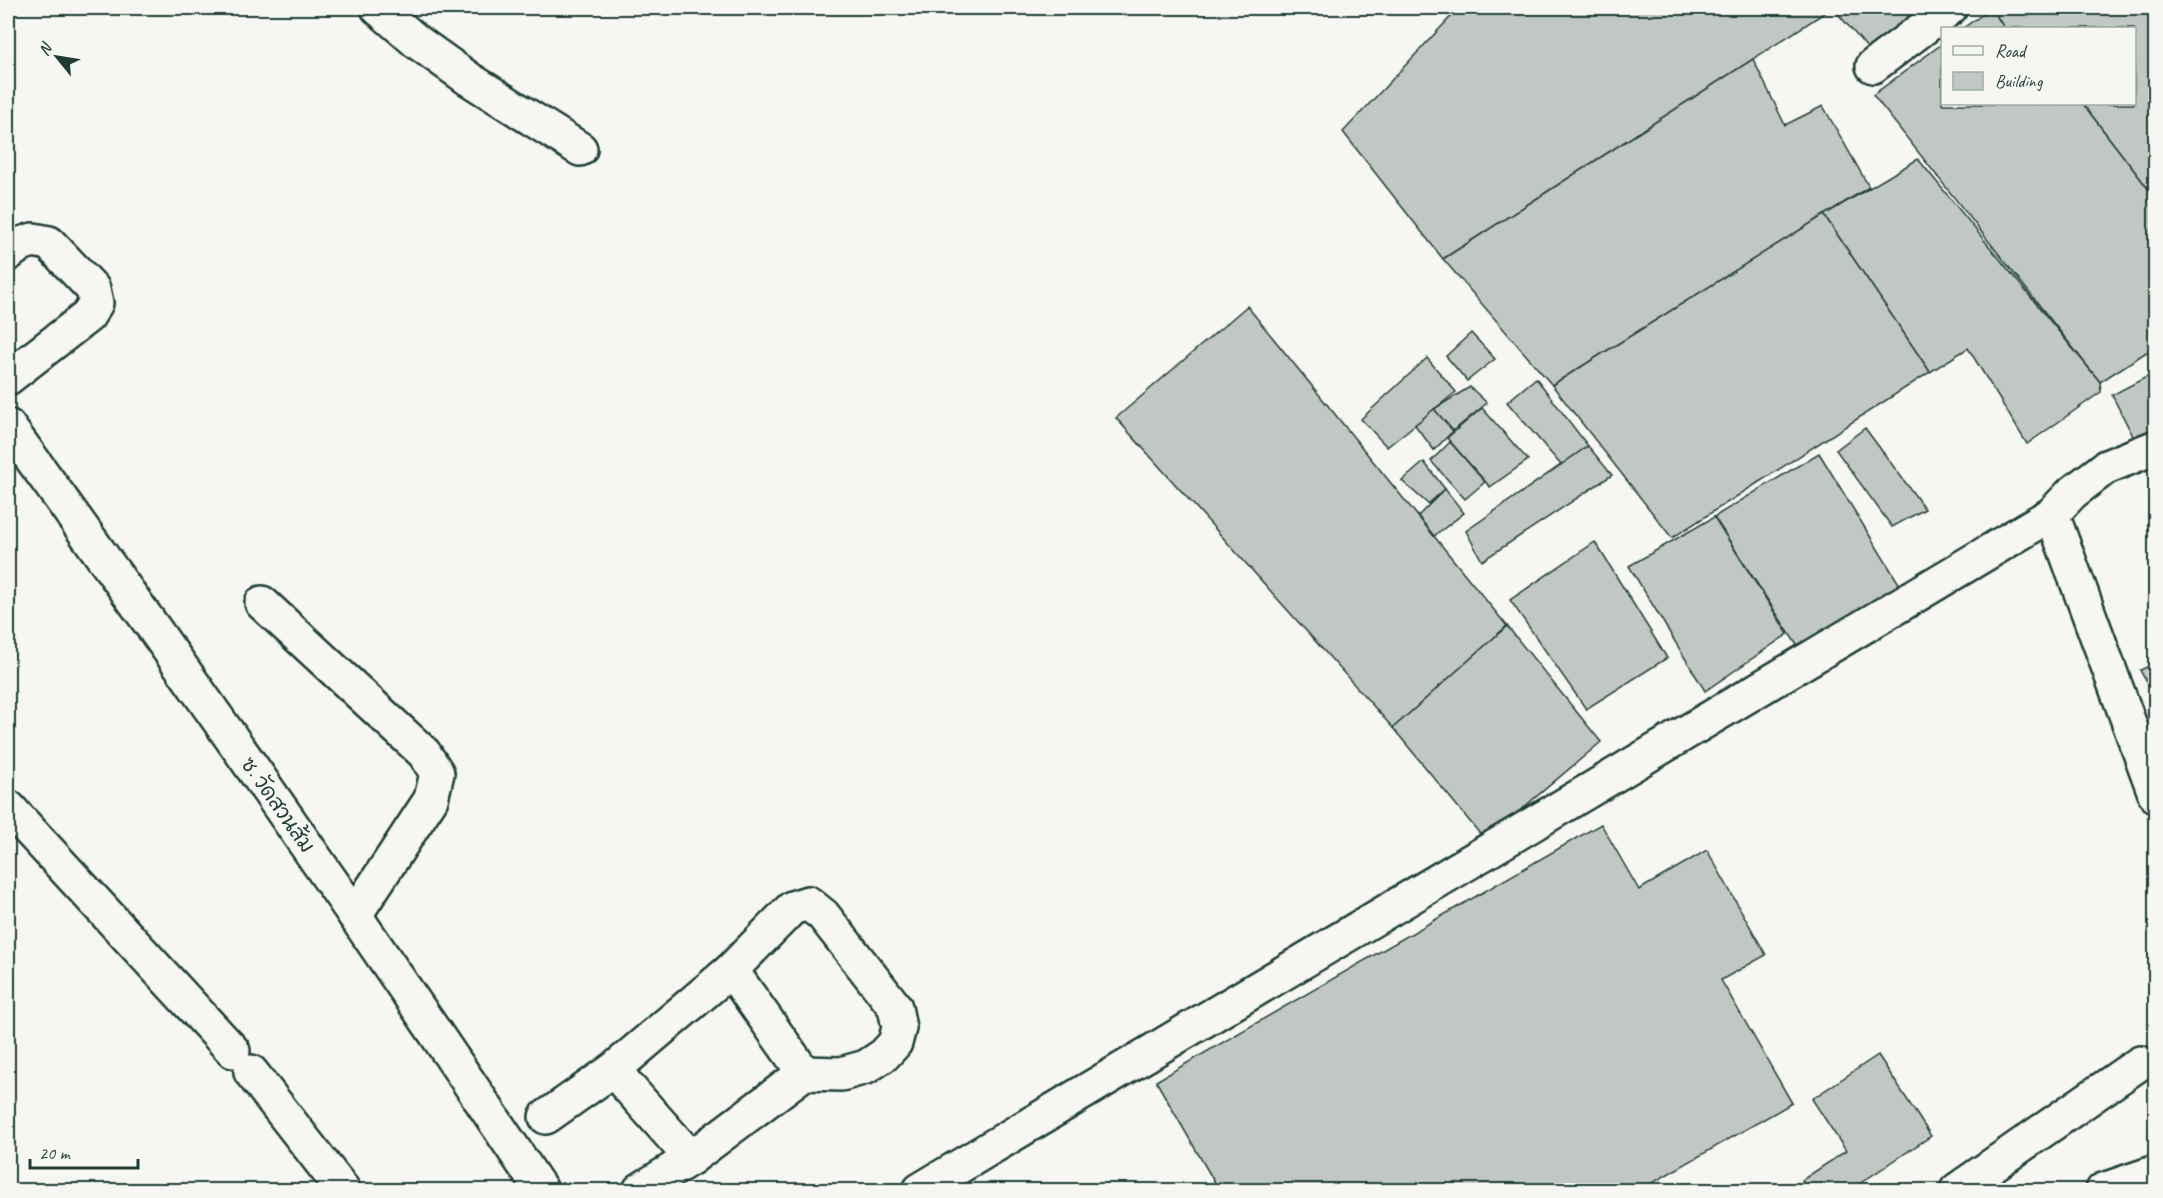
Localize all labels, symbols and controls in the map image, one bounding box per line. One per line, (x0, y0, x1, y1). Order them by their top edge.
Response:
north arrow (27, 27, 87, 87)
legend (1941, 27, 2136, 105)
text: N (34, 38, 58, 59)
text: Road (1995, 40, 2028, 62)
text: Building (1995, 70, 2044, 92)
street label: ซ. วัดสวนส้ม (235, 752, 321, 858)
scale bar (30, 1132, 138, 1170)
text: 20 m (39, 1142, 72, 1164)

